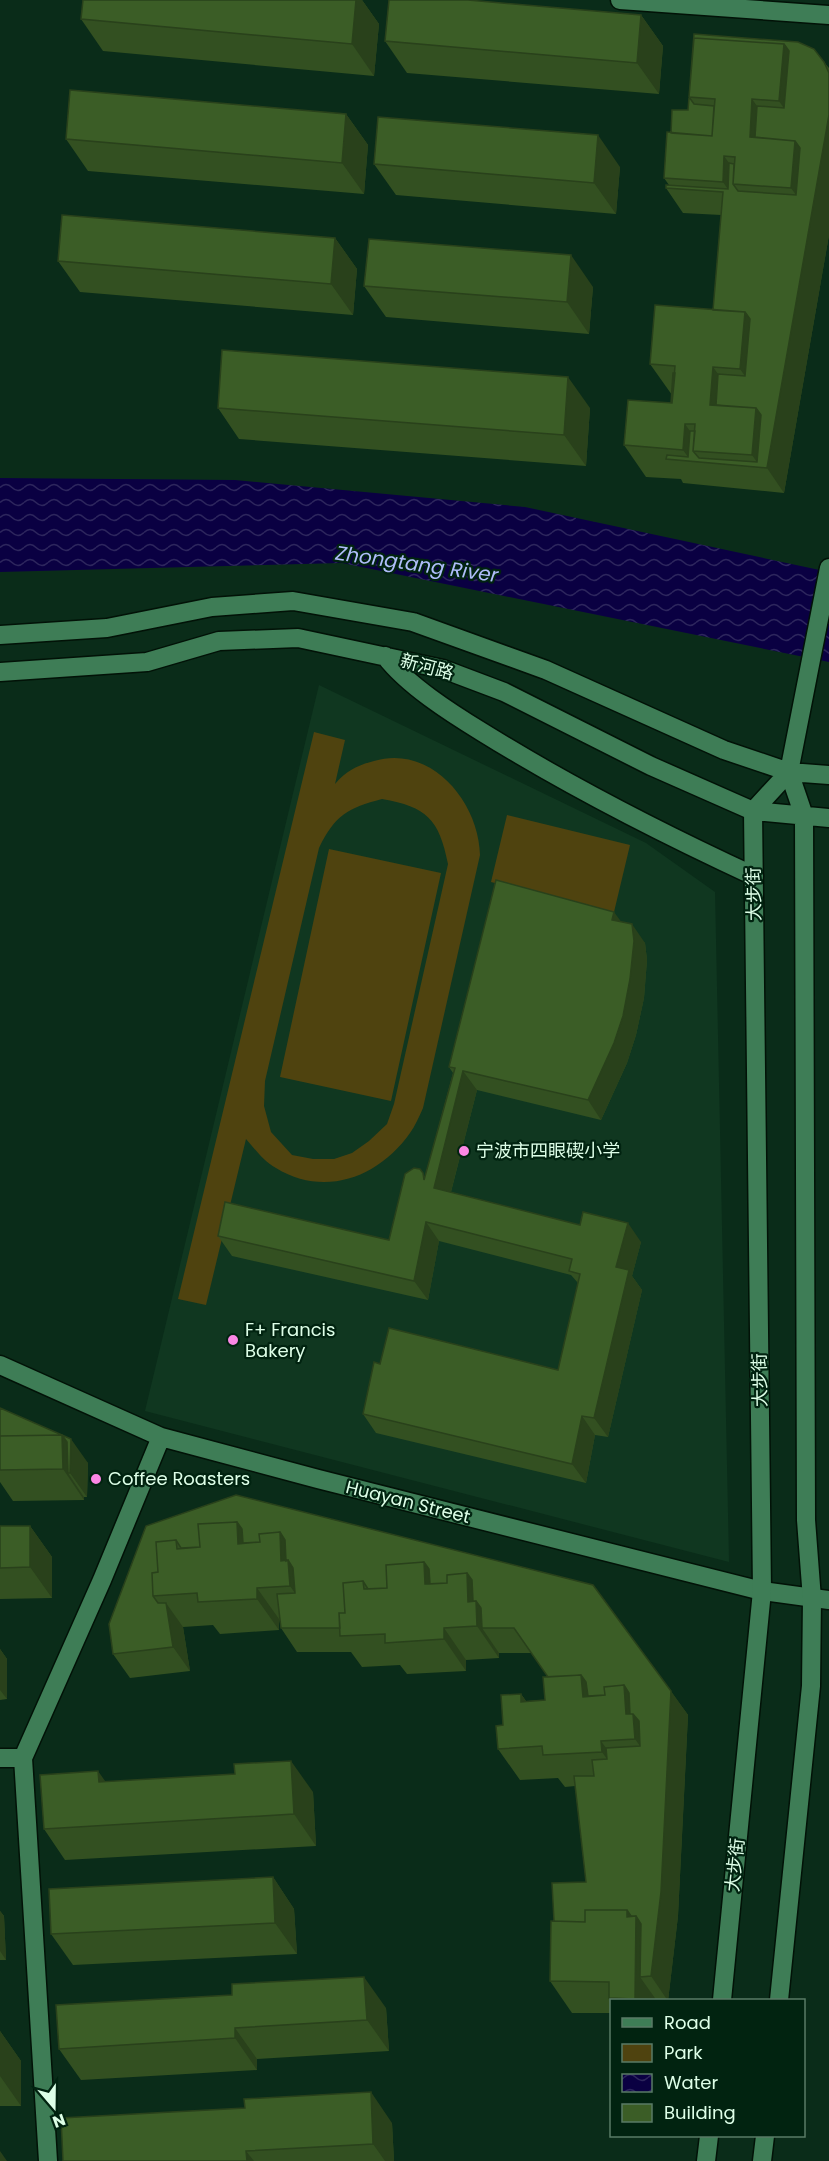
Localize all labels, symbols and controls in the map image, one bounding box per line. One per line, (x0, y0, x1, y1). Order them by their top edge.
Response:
water label: Zhongtang River (333, 539, 501, 589)
street label: 新河路 (398, 647, 456, 686)
street label: 大步街 (741, 867, 766, 921)
place label: 宁波市四眼碶小学 (476, 1138, 620, 1163)
marker: 宁波市四眼碶小学 (457, 1144, 471, 1158)
place label: F+ Francis Bakery (245, 1317, 335, 1363)
marker: F+ Francis Bakery (226, 1333, 240, 1347)
street label: 大步街 (747, 1353, 772, 1407)
place label: Coffee Roasters (108, 1466, 250, 1491)
marker: Coffee Roasters (89, 1472, 103, 1486)
street label: Huayan Street (343, 1474, 473, 1529)
street label: 大步街 (719, 1837, 750, 1893)
legend (610, 1999, 805, 2137)
text: Road (664, 2010, 711, 2035)
text: Park (664, 2040, 703, 2065)
text: Water (664, 2070, 718, 2095)
north arrow (24, 2077, 84, 2137)
text: Building (664, 2100, 736, 2125)
text: N (49, 2108, 69, 2133)

